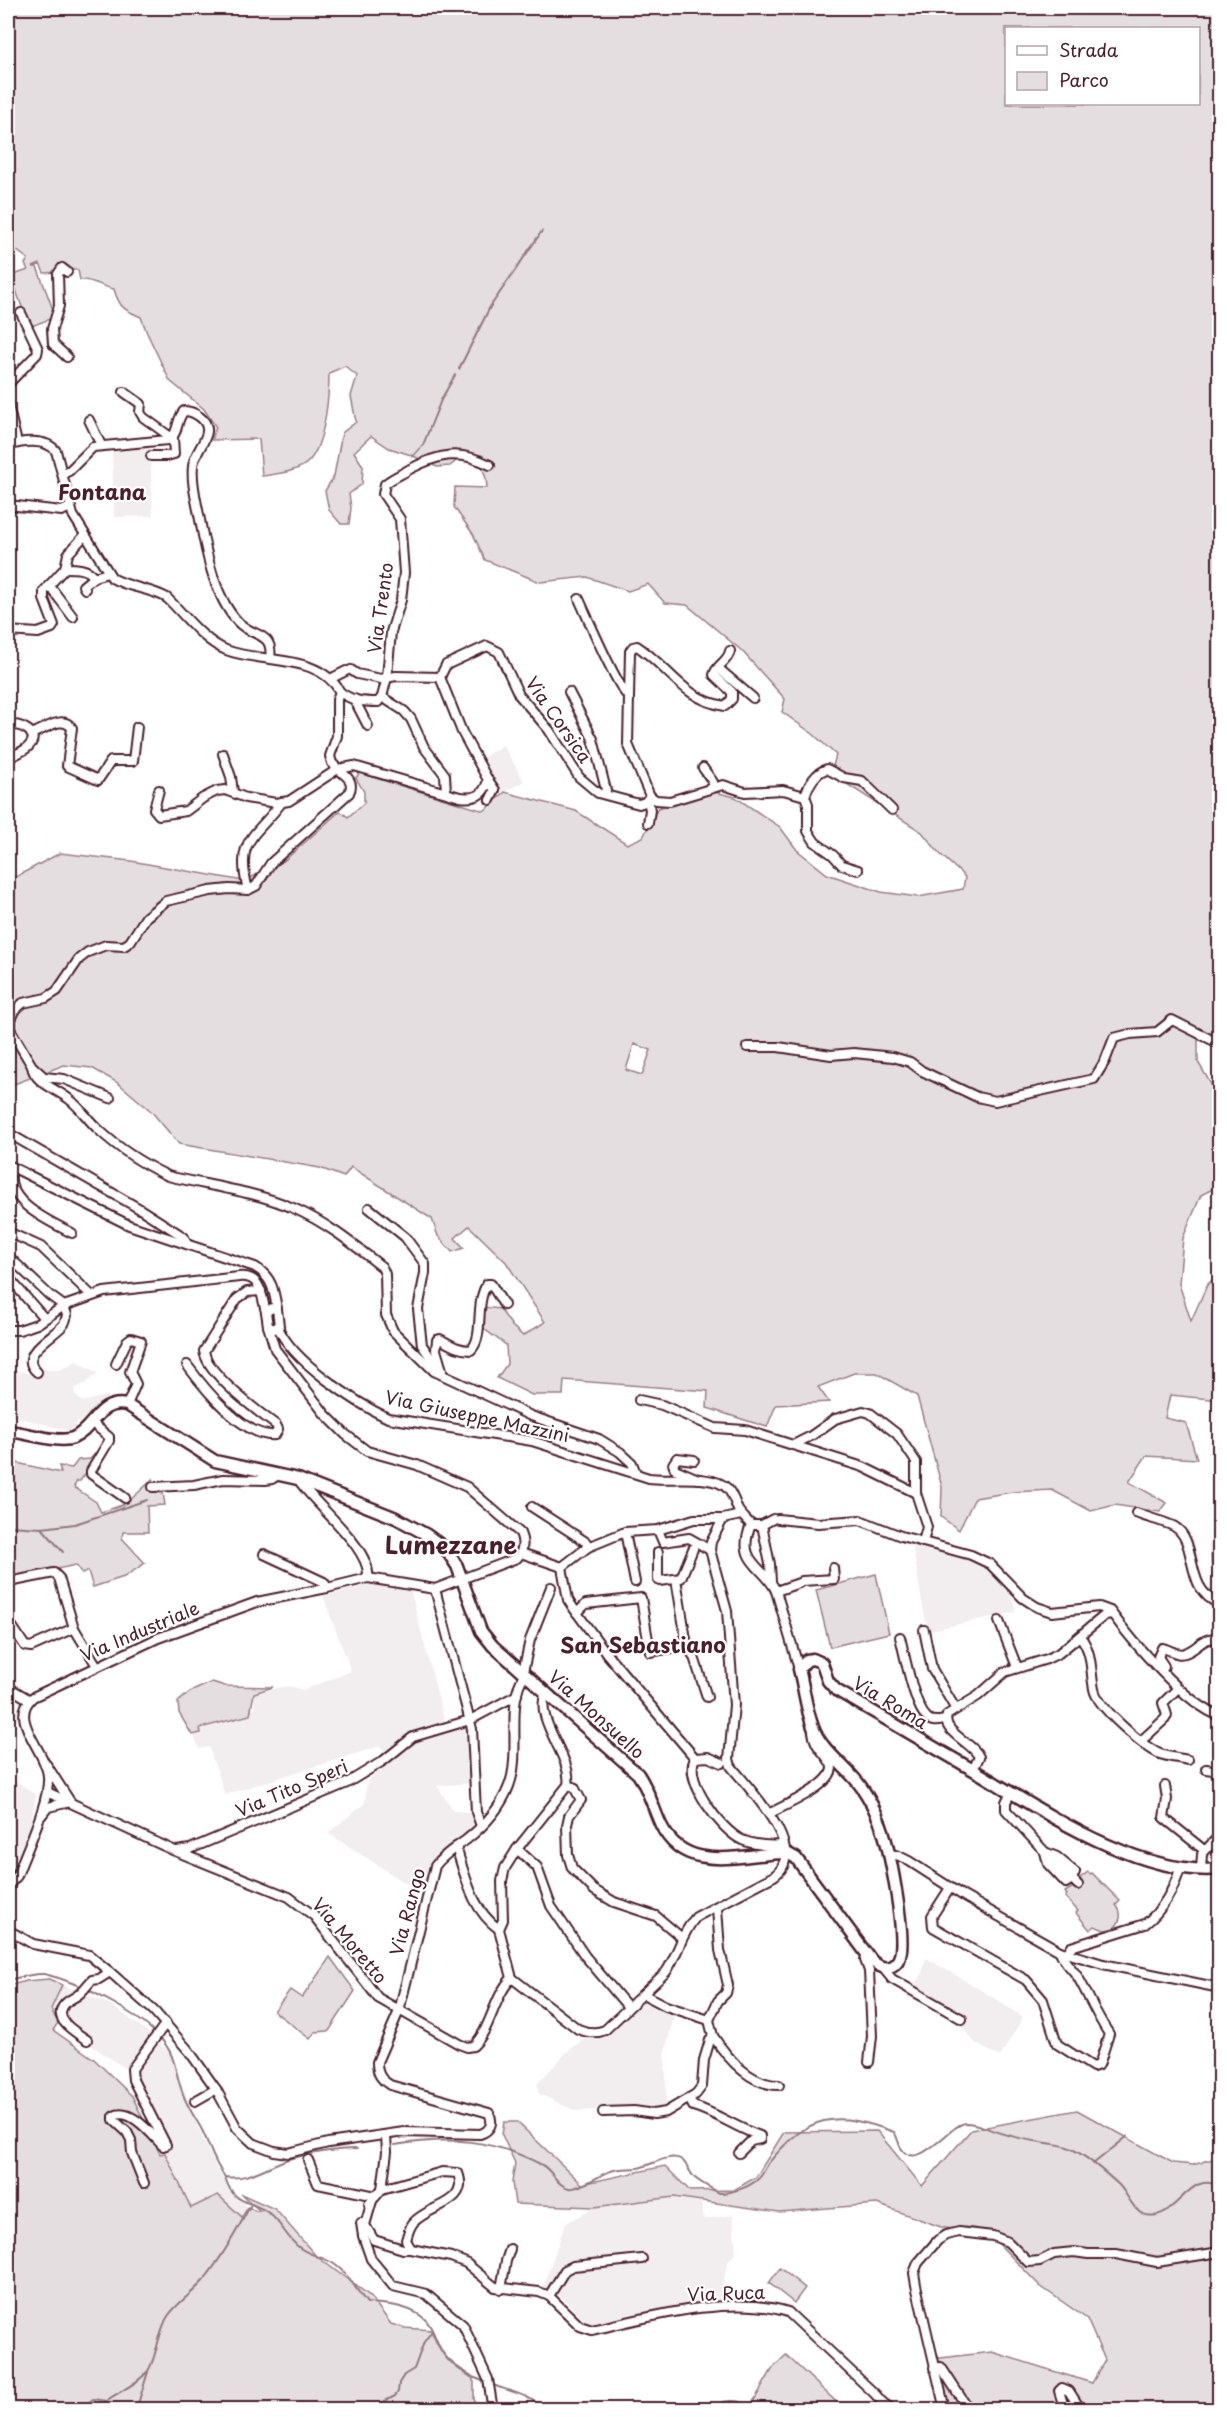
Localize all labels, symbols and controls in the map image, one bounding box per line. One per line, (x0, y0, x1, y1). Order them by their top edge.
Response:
legend (1005, 27, 1200, 105)
text: Strada (1059, 36, 1119, 63)
text: Parco (1059, 66, 1109, 93)
district label: Fontana (58, 475, 147, 507)
street label: Via Trento (360, 561, 399, 655)
street label: Via Corsica (519, 670, 599, 768)
street label: Via Giuseppe Mazzini (383, 1383, 572, 1448)
district label: Lumezzane (385, 1526, 518, 1562)
street label: Via Industriale (76, 1593, 203, 1668)
district label: San Sebastiano (560, 1628, 726, 1660)
street label: Via Monsuello (543, 1663, 651, 1765)
street label: Via Roma (848, 1669, 934, 1735)
street label: Via Tito Speri (231, 1752, 352, 1823)
street label: Via Rango (382, 1865, 431, 1958)
street label: Via Moretto (306, 1891, 394, 1989)
street label: Via Ruca (687, 2278, 765, 2307)

